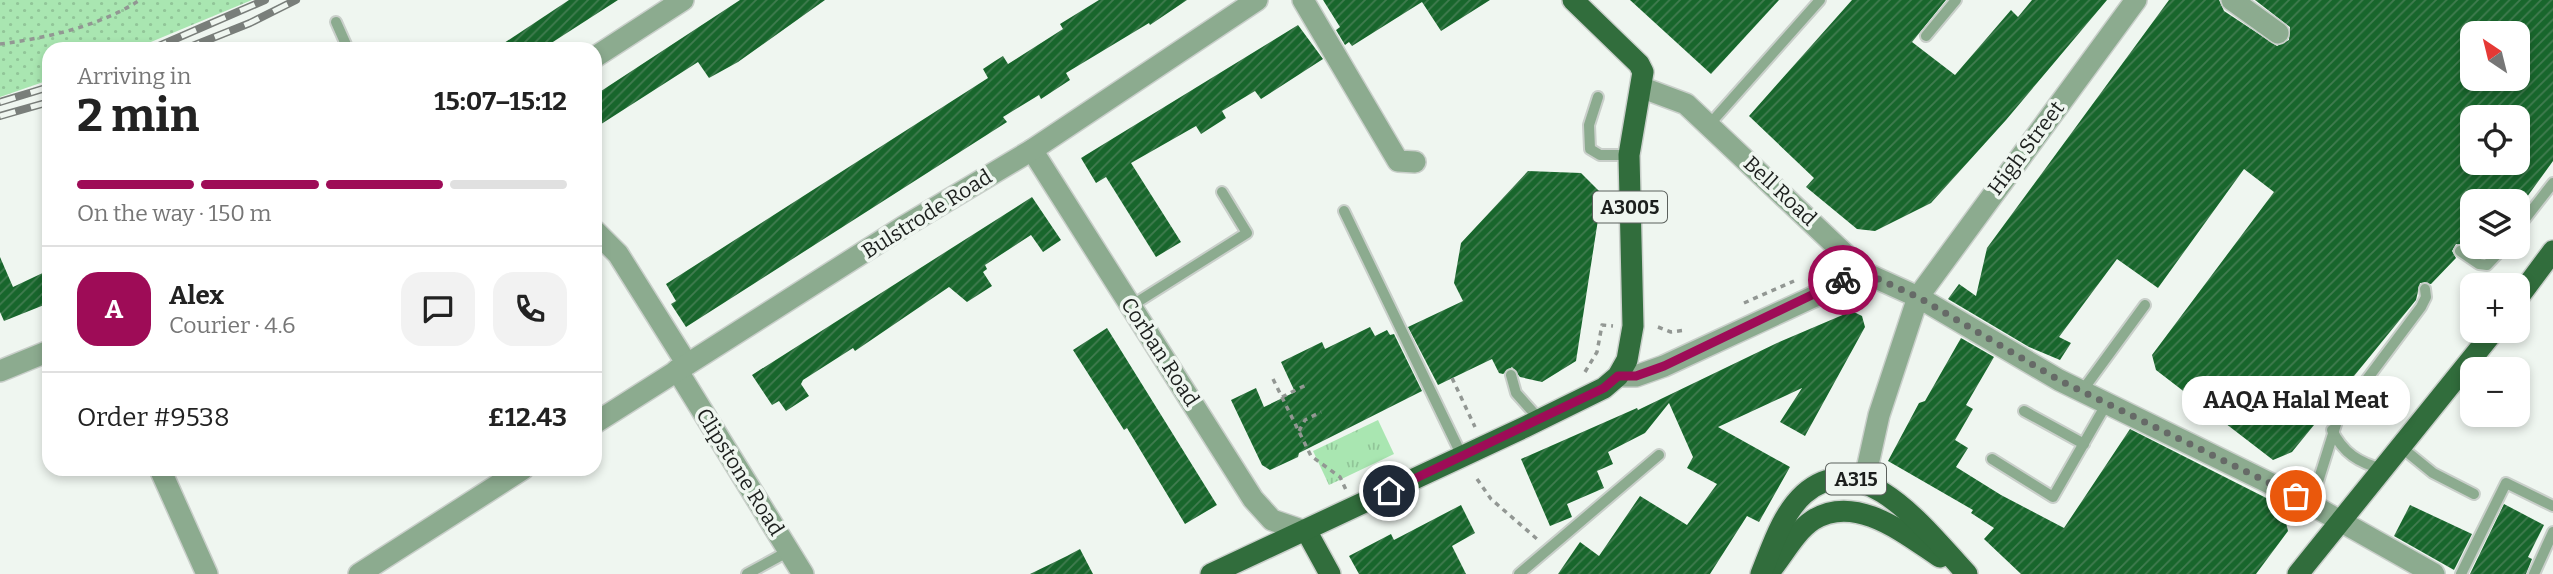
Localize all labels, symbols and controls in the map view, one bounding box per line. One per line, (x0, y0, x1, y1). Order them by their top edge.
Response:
north arrow (2460, 21, 2530, 91)
map controls (2460, 21, 2530, 427)
text: Arriving in (77, 62, 191, 90)
text: 15:07–15:12 (434, 86, 567, 117)
text: 2 min (77, 88, 199, 143)
street label: High Street (1982, 96, 2070, 200)
button: locate (2460, 105, 2530, 175)
street label: Bell Road (1738, 151, 1822, 231)
street label: Bulstrode Road (857, 164, 997, 264)
button: layers (2460, 189, 2530, 259)
road number: A3005 (1593, 192, 1667, 223)
text: On the way · 150 m (77, 199, 271, 227)
courier (1808, 245, 1878, 315)
icon: bike (1824, 261, 1862, 299)
button: chat (401, 272, 475, 346)
button: phone (493, 272, 567, 346)
button: + (2460, 273, 2530, 343)
text: Alex (169, 280, 224, 311)
street label: Corban Road (1115, 293, 1205, 411)
text: A (105, 294, 123, 325)
text: Courier · 4.6 (169, 311, 296, 339)
button: − (2460, 357, 2530, 427)
callout: AAQA Halal Meat (2182, 377, 2410, 426)
text: AAQA Halal Meat (2203, 386, 2389, 414)
text: Order #9538 (77, 402, 230, 433)
text: £12.43 (488, 402, 567, 433)
street label: Clipstone Road (690, 403, 790, 541)
pin (1359, 461, 1419, 521)
road number: A315 (1826, 464, 1886, 494)
pin (2266, 466, 2326, 526)
icon: home (1370, 472, 1408, 510)
icon: bag (2277, 477, 2315, 515)

